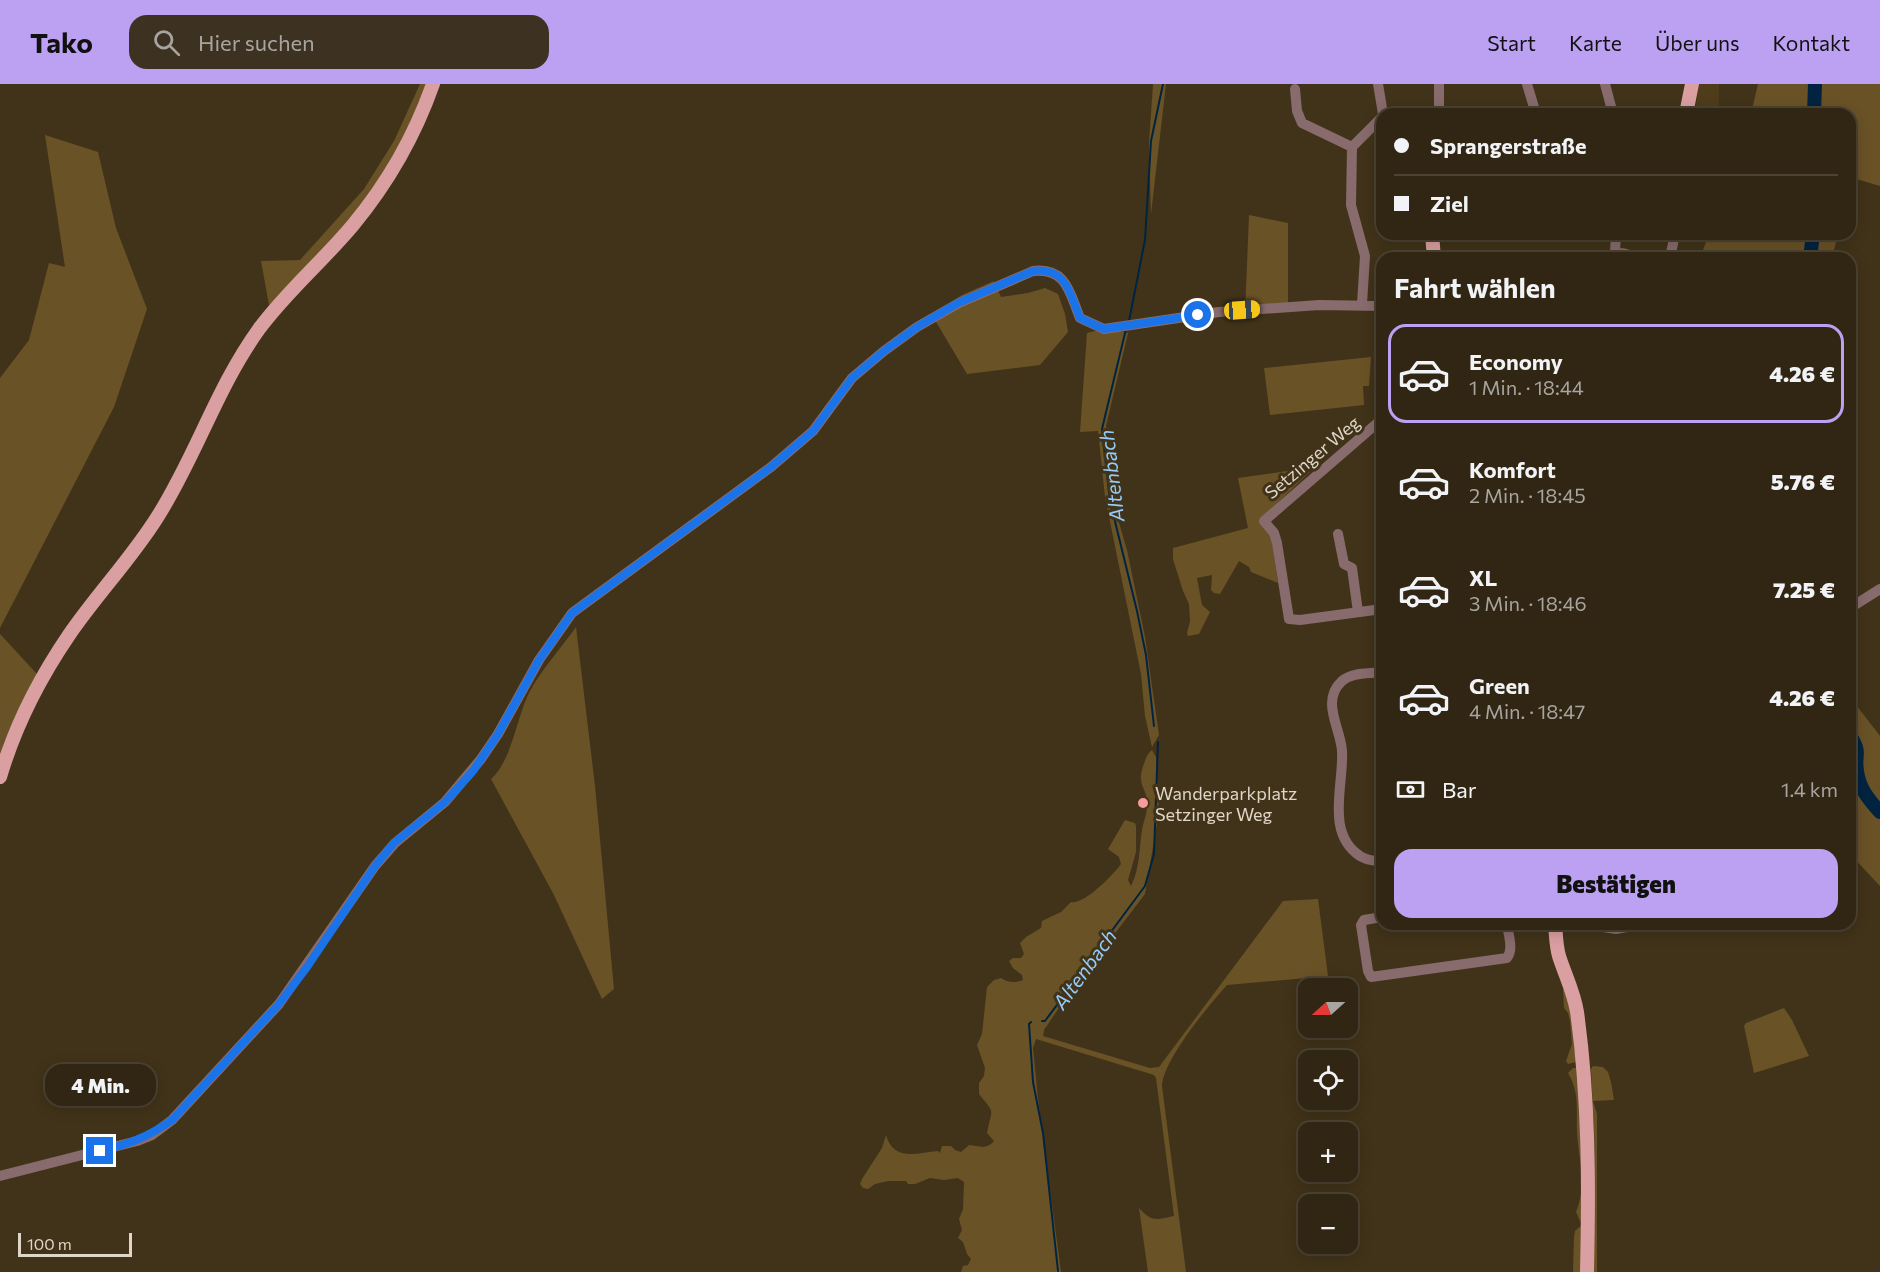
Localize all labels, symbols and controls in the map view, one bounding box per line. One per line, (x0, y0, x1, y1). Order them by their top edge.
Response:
search box (129, 15, 549, 69)
text: Tako (30, 25, 93, 59)
icon: search (150, 26, 183, 59)
text: Hier suchen (198, 29, 315, 56)
text: Start (1487, 30, 1536, 55)
text: Karte (1569, 30, 1622, 55)
text: Über uns (1655, 30, 1739, 55)
text: Kontakt (1772, 30, 1850, 55)
text: Sprangerstraße (1430, 132, 1587, 159)
text: Ziel (1430, 190, 1469, 217)
text: Fahrt wählen (1394, 271, 1556, 304)
car (1223, 300, 1261, 320)
route start (1184, 301, 1211, 328)
icon: car (1397, 347, 1451, 401)
text: Economy (1469, 348, 1563, 375)
text: 4.26 € (1769, 360, 1835, 387)
text: 1 Min. · 18:44 (1469, 375, 1584, 399)
street label: Setzinger Weg (1260, 411, 1364, 503)
water label: Altenbach (1093, 429, 1129, 524)
icon: car (1397, 455, 1451, 509)
text: Komfort (1469, 456, 1556, 483)
text: 5.76 € (1771, 468, 1835, 495)
text: 2 Min. · 18:45 (1469, 483, 1586, 507)
icon: car (1397, 563, 1451, 617)
text: XL (1469, 564, 1497, 591)
text: 7.25 € (1773, 576, 1835, 603)
text: 3 Min. · 18:46 (1469, 591, 1587, 615)
icon: car (1397, 671, 1451, 725)
text: Green (1469, 672, 1530, 699)
text: 4.26 € (1769, 684, 1835, 711)
text: 4 Min. · 18:47 (1469, 699, 1585, 723)
icon: cash (1394, 773, 1427, 806)
text: Bar (1442, 776, 1477, 803)
text: 1.4 km (1781, 777, 1838, 801)
place label: Wanderparkplatz Setzinger Weg (1155, 782, 1297, 825)
marker: Wanderparkplatz Setzinger Weg (1136, 796, 1150, 810)
button: Bestätigen (1394, 849, 1838, 918)
water label: Altenbach (1046, 924, 1121, 1014)
north arrow (1298, 978, 1358, 1038)
map controls (1298, 978, 1358, 1254)
button: locate (1298, 1050, 1358, 1110)
callout: 4 Min. (45, 1064, 156, 1106)
text: 4 Min. (71, 1073, 130, 1097)
button: + (1298, 1122, 1358, 1182)
route end (86, 1137, 113, 1164)
button: − (1298, 1194, 1358, 1254)
scale bar (18, 1230, 132, 1258)
text: 100 m (27, 1234, 72, 1253)

